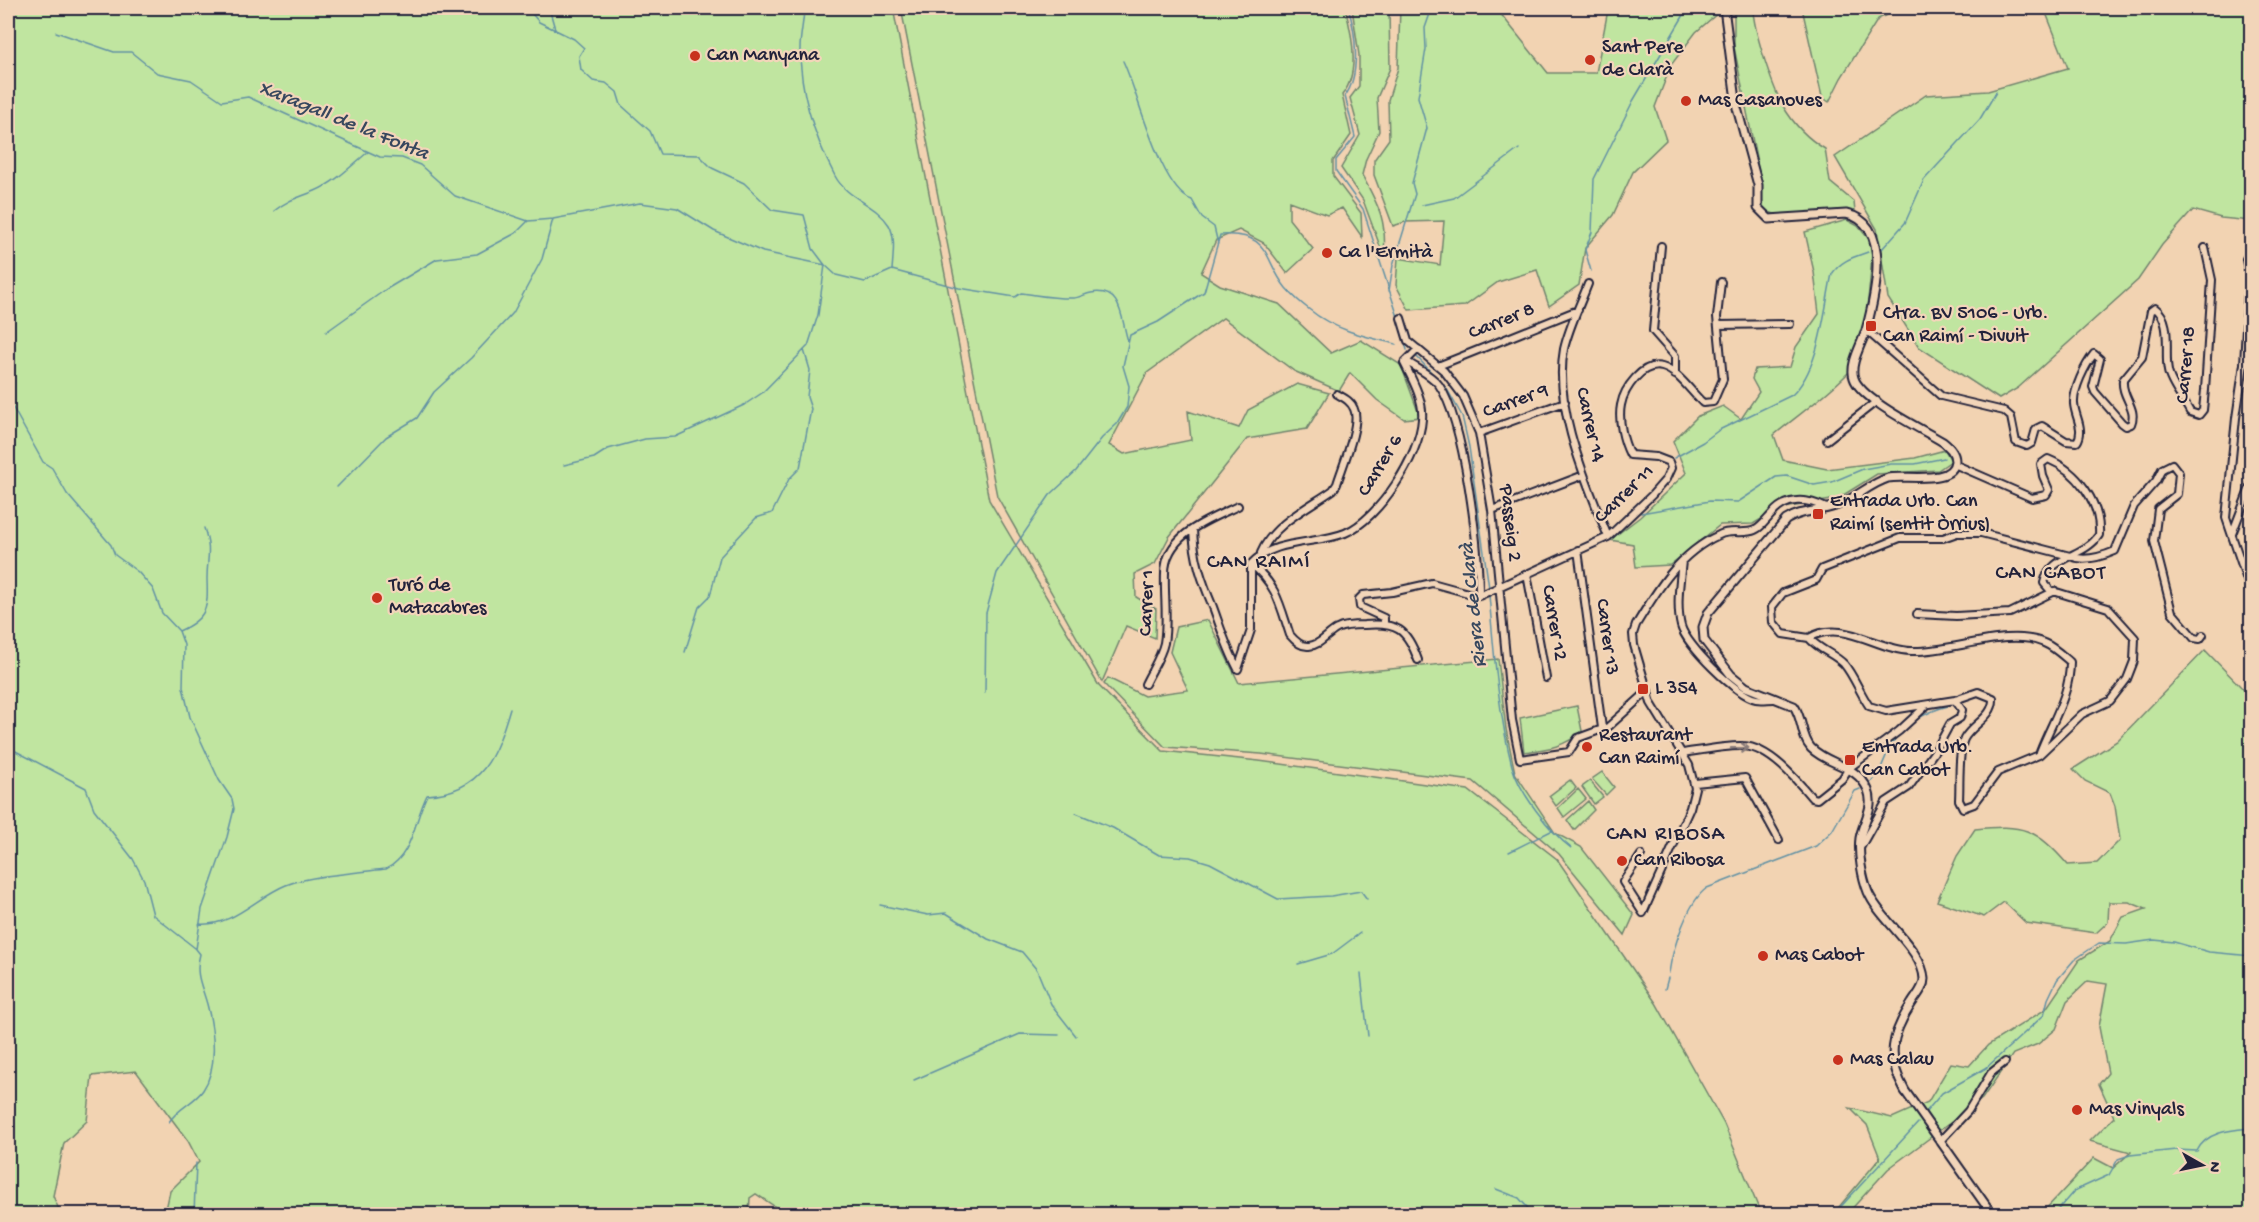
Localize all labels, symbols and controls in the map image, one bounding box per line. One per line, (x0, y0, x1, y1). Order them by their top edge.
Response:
place label: Sant Pere de Clarà (1602, 37, 1684, 83)
place label: Can Manyana (707, 45, 820, 68)
marker: Can Manyana (688, 49, 702, 63)
marker: Sant Pere de Clarà (1583, 53, 1597, 67)
water label: Xaragall de la Fonta (254, 77, 433, 168)
place label: Mas Casanoves (1698, 90, 1823, 113)
marker: Mas Casanoves (1679, 94, 1693, 108)
place label: Ca l'Ermità (1339, 242, 1433, 265)
marker: Ca l'Ermità (1320, 246, 1334, 260)
street label: Carrer 8 (1466, 298, 1538, 346)
place label: Ctra. BV 5106 - Urb. Can Raimí - Divuit (1883, 303, 2049, 349)
marker: Ctra. BV 5106 - Urb. Can Raimí - Divuit (1864, 319, 1878, 333)
street label: Carrer 18 (2172, 325, 2202, 404)
street label: Carrer 9 (1480, 380, 1552, 424)
street label: Carrer 14 (1569, 385, 1609, 465)
street label: Carrer 6 (1354, 430, 1409, 501)
street label: Carrer 11 (1590, 461, 1660, 529)
street label: Passeig 2 (1493, 482, 1525, 563)
place label: Entrada Urb. Can Raimí (sentit Òrrius) (1830, 491, 1990, 537)
marker: Entrada Urb. Can Raimí (sentit Òrrius) (1811, 507, 1825, 521)
water label: Riera de Clarà (1456, 540, 1494, 669)
district label: CAN RAIMÍ (1207, 551, 1311, 576)
district label: CAN CABOT (1995, 562, 2107, 587)
street label: Carrer 1 (1135, 569, 1161, 637)
place label: Turó de Matacabres (388, 575, 487, 621)
street label: Carrer 12 (1535, 584, 1571, 663)
marker: Turó de Matacabres (370, 591, 384, 605)
street label: Carrer 13 (1589, 597, 1623, 677)
place label: L 354 (1655, 678, 1698, 701)
marker: L 354 (1636, 682, 1650, 696)
place label: Restaurant Can Raimí (1599, 725, 1694, 771)
place label: Entrada Urb. Can Cabot (1862, 737, 1973, 783)
marker: Restaurant Can Raimí (1580, 740, 1594, 754)
one-way arrow (1730, 742, 1750, 754)
marker: Entrada Urb. Can Cabot (1843, 753, 1857, 767)
district label: CAN RIBOSA (1606, 823, 1726, 848)
place label: Can Ribosa (1634, 850, 1725, 873)
marker: Can Ribosa (1615, 854, 1629, 868)
place label: Mas Cabot (1775, 945, 1865, 968)
marker: Mas Cabot (1756, 949, 1770, 963)
place label: Mas Calau (1850, 1049, 1935, 1072)
marker: Mas Calau (1831, 1053, 1845, 1067)
place label: Mas Vinyals (2089, 1099, 2184, 1122)
marker: Mas Vinyals (2070, 1103, 2084, 1117)
north arrow (2172, 1135, 2232, 1195)
text: N (2203, 1160, 2224, 1174)

